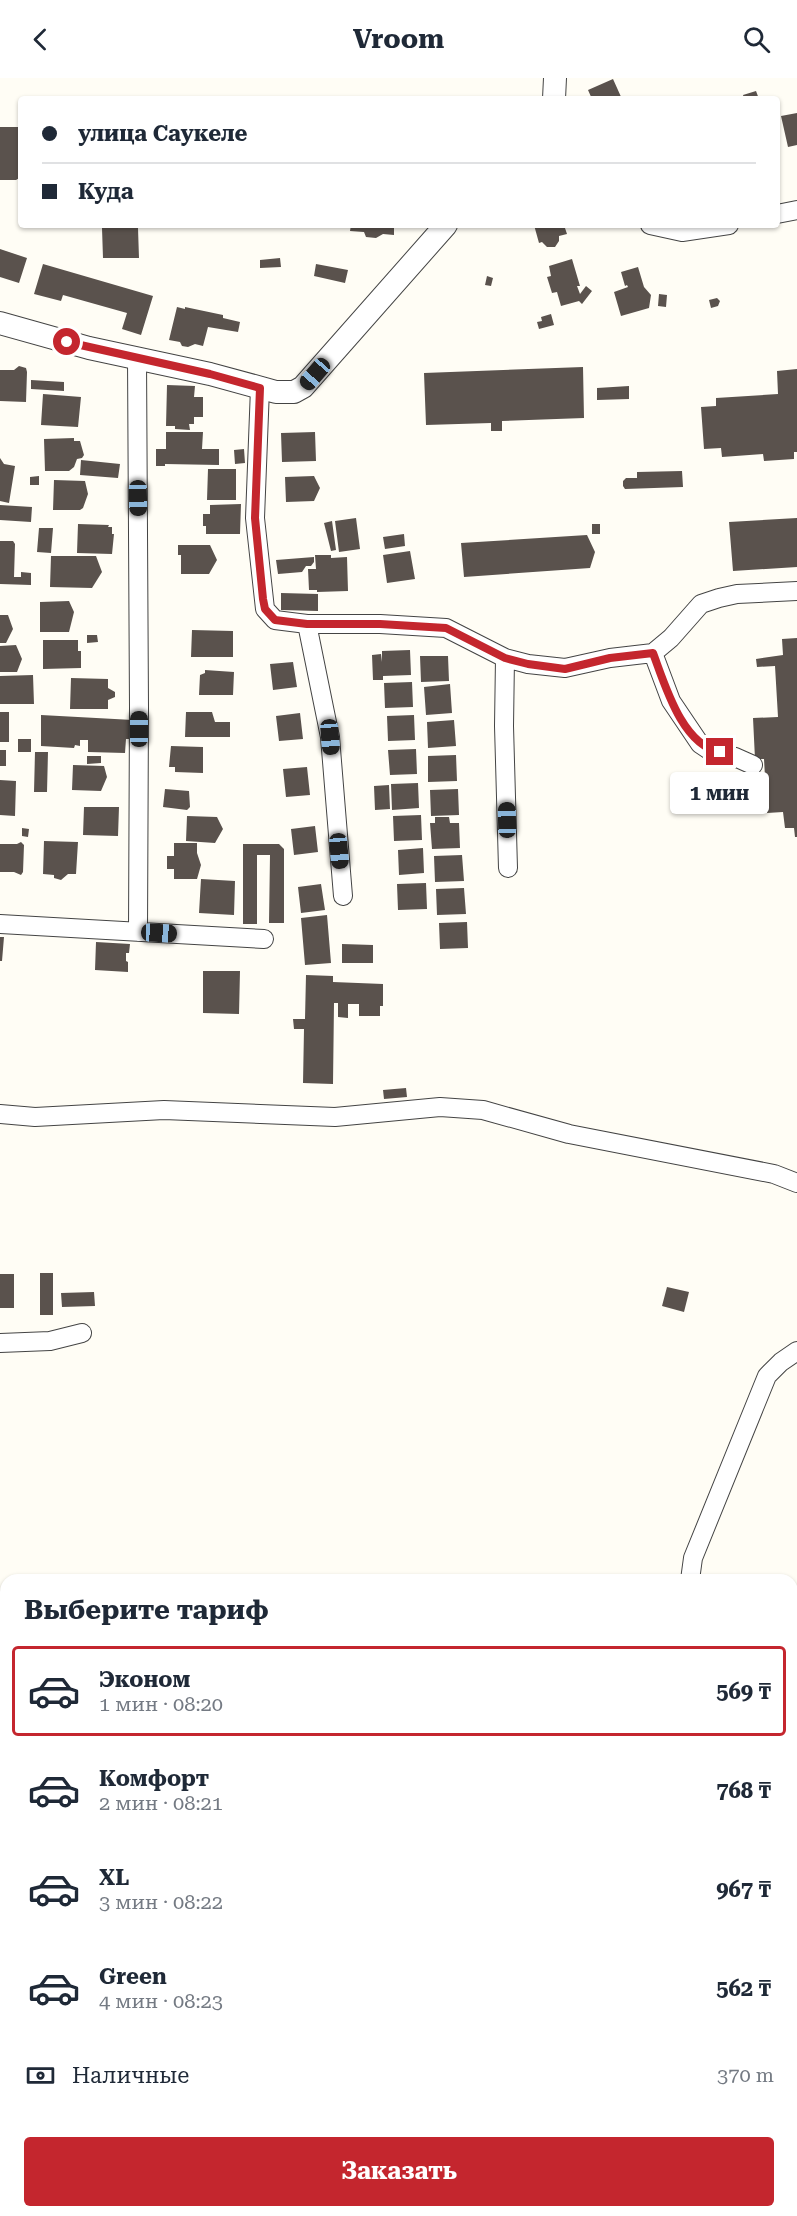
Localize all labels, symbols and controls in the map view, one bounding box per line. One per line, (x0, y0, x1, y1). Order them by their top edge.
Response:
icon: back (24, 23, 57, 56)
text: Vroom (353, 23, 444, 55)
icon: search (740, 23, 773, 56)
text: улица Саукеле (78, 121, 248, 146)
text: Куда (78, 179, 134, 204)
route start (53, 328, 80, 355)
car (296, 355, 334, 393)
car (129, 480, 147, 516)
car (130, 711, 148, 747)
car (319, 718, 341, 756)
route end (706, 738, 733, 765)
callout: 1 мин (670, 773, 770, 815)
text: 1 мин (690, 781, 749, 805)
car (498, 802, 516, 838)
car (328, 832, 350, 870)
car (141, 923, 177, 943)
text: Выберите тариф (24, 1594, 269, 1626)
icon: car (27, 1664, 81, 1718)
text: Эконом (99, 1667, 190, 1692)
text: 569 ₸ (716, 1679, 771, 1704)
text: 1 мин · 08:20 (99, 1692, 223, 1716)
icon: car (27, 1763, 81, 1817)
text: Комфорт (99, 1766, 209, 1791)
text: 768 ₸ (716, 1778, 771, 1803)
text: 2 мин · 08:21 (99, 1791, 223, 1815)
icon: car (27, 1862, 81, 1916)
text: XL (99, 1865, 129, 1890)
text: 967 ₸ (716, 1877, 771, 1902)
text: 3 мин · 08:22 (99, 1890, 223, 1914)
icon: car (27, 1961, 81, 2015)
text: Green (99, 1964, 167, 1989)
text: 562 ₸ (716, 1976, 771, 2001)
text: 4 мин · 08:23 (99, 1989, 223, 2013)
icon: cash (24, 2059, 57, 2092)
text: Наличные (72, 2063, 189, 2088)
text: 370 m (717, 2063, 774, 2087)
button: Заказать (24, 2137, 774, 2206)

